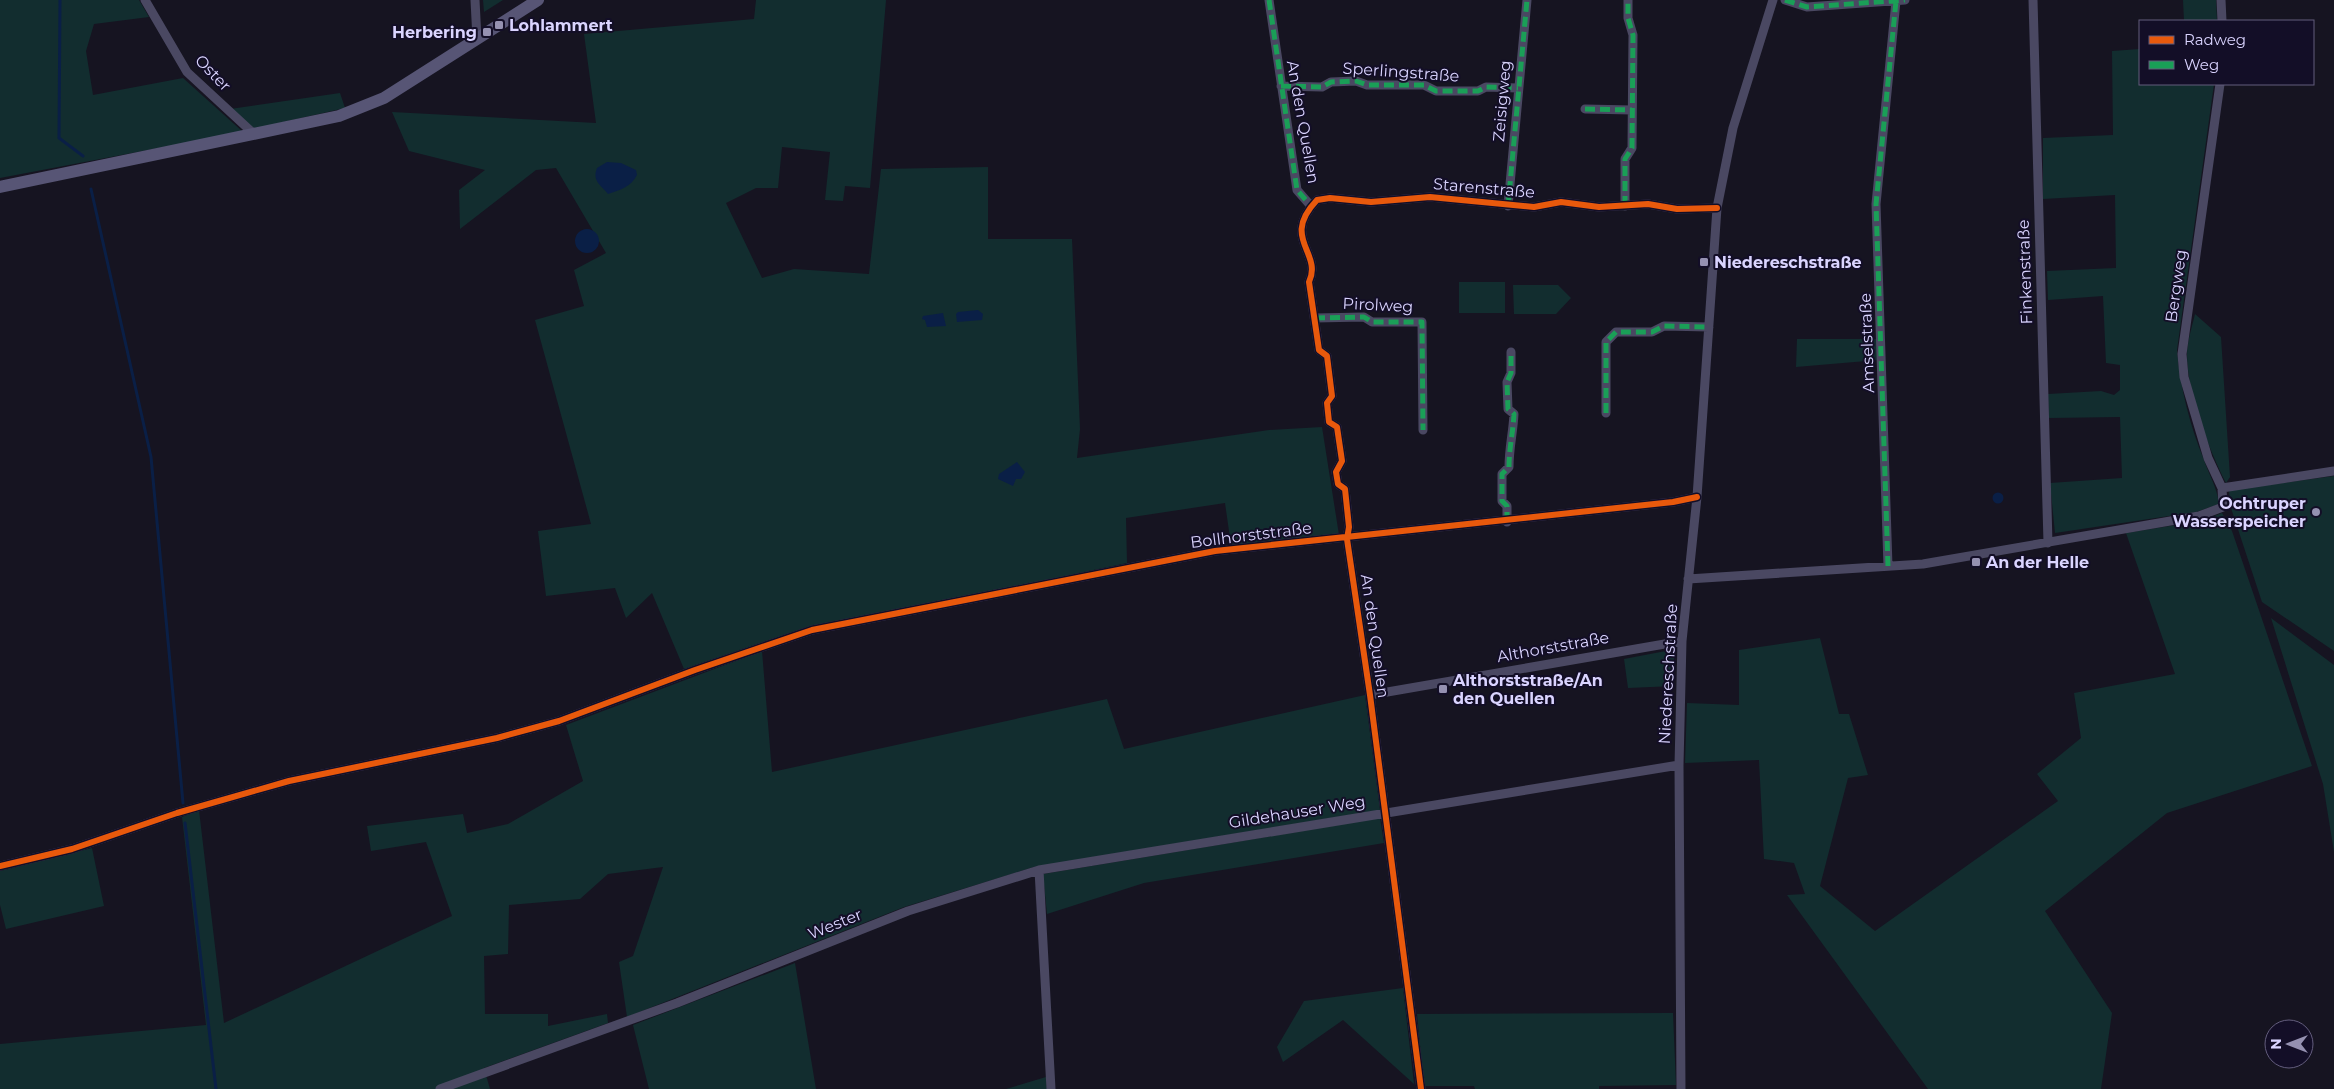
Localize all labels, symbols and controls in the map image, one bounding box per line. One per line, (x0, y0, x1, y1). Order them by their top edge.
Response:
place label: Lohlammert (509, 16, 613, 35)
marker: Lohlammert (493, 19, 505, 31)
legend (2139, 20, 2314, 85)
place label: Herbering (392, 23, 477, 42)
marker: Herbering (481, 26, 493, 38)
text: Radweg (2184, 30, 2246, 49)
street label: Oster (191, 51, 235, 95)
text: Weg (2184, 55, 2219, 74)
street label: Sperlingstraße (1342, 58, 1460, 86)
street label: An den Quellen (1283, 59, 1323, 185)
street label: Zeisigweg (1489, 59, 1515, 143)
street label: Starenstraße (1432, 174, 1536, 202)
street label: Finkenstraße (2014, 219, 2036, 325)
street label: Bergweg (2161, 248, 2191, 324)
place label: Niedereschstraße (1714, 253, 1862, 272)
marker: Niedereschstraße (1698, 256, 1710, 268)
street label: Amselstraße (1856, 293, 1878, 393)
street label: Pirolweg (1342, 294, 1414, 316)
place label: Ochtruper Wasserspeicher (2172, 494, 2306, 531)
marker: Ochtruper Wasserspeicher (2310, 506, 2322, 518)
street label: Bollhorststraße (1189, 518, 1313, 552)
place label: An der Helle (1985, 553, 2089, 572)
marker: An der Helle (1970, 556, 1982, 568)
street label: An den Quellen (1357, 573, 1393, 699)
street label: Niedereschstraße (1655, 603, 1681, 745)
street label: Althorststraße (1495, 628, 1611, 666)
place label: Althorststraße/An den Quellen (1452, 671, 1603, 708)
marker: Althorststraße/An den Quellen (1437, 683, 1449, 695)
street label: Gildehauser Weg (1227, 792, 1367, 832)
street label: Wester (805, 905, 865, 943)
north arrow (2264, 1019, 2314, 1069)
text: N (2267, 1038, 2285, 1050)

